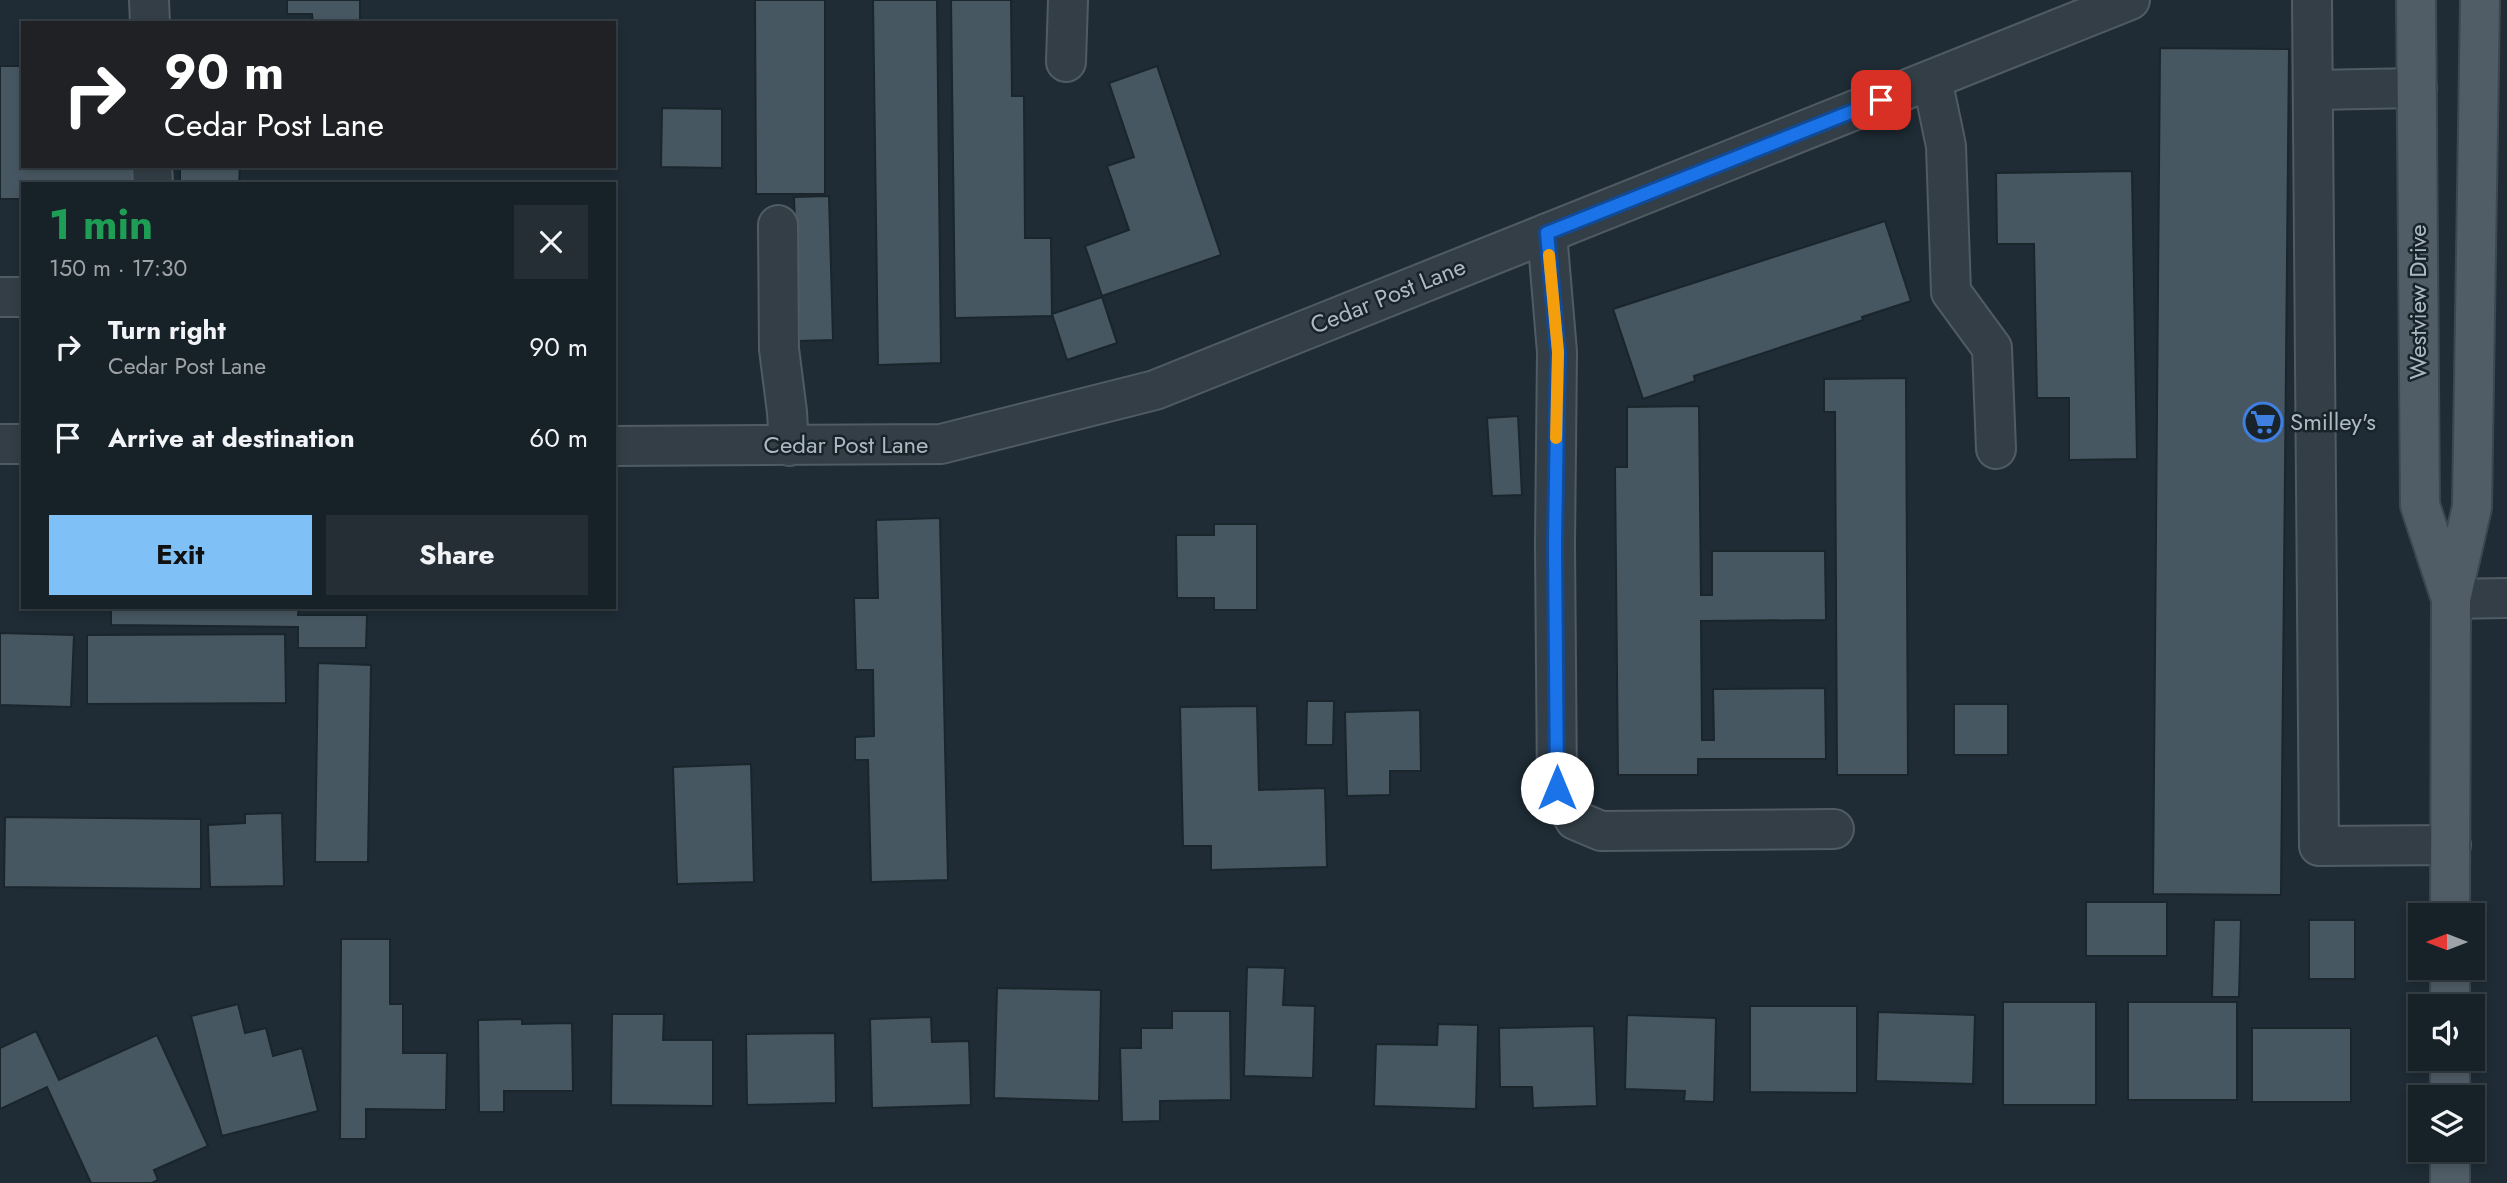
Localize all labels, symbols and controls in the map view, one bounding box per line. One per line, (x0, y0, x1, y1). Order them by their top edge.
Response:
text: 90 m (164, 37, 284, 107)
icon: right (49, 49, 140, 140)
pin (1851, 70, 1911, 130)
icon: arrive (1862, 81, 1900, 119)
text: Cedar Post Lane (164, 102, 384, 148)
text: 1 min (49, 194, 153, 255)
button: close (514, 205, 588, 279)
street label: Westview Drive (2400, 224, 2435, 380)
street label: Cedar Post Lane (1305, 248, 1471, 343)
text: 150 m · 17:30 (49, 251, 187, 285)
text: Turn right (108, 311, 226, 349)
icon: right (49, 328, 87, 366)
text: 90 m (529, 328, 588, 366)
text: Cedar Post Lane (108, 349, 266, 383)
supermarket icon: Smilley's (2242, 401, 2284, 443)
place label: Smilley's (2290, 404, 2376, 439)
icon: arrive (49, 419, 87, 457)
text: Arrive at destination (108, 419, 355, 457)
text: 60 m (529, 419, 588, 457)
street label: Cedar Post Lane (764, 427, 928, 462)
button: Exit (49, 515, 312, 595)
button: Share (326, 515, 588, 595)
position arrow (1520, 751, 1594, 825)
north arrow (2408, 903, 2485, 980)
map controls (2408, 903, 2485, 1162)
button: sound (2408, 994, 2485, 1071)
button: layers (2408, 1085, 2485, 1162)

